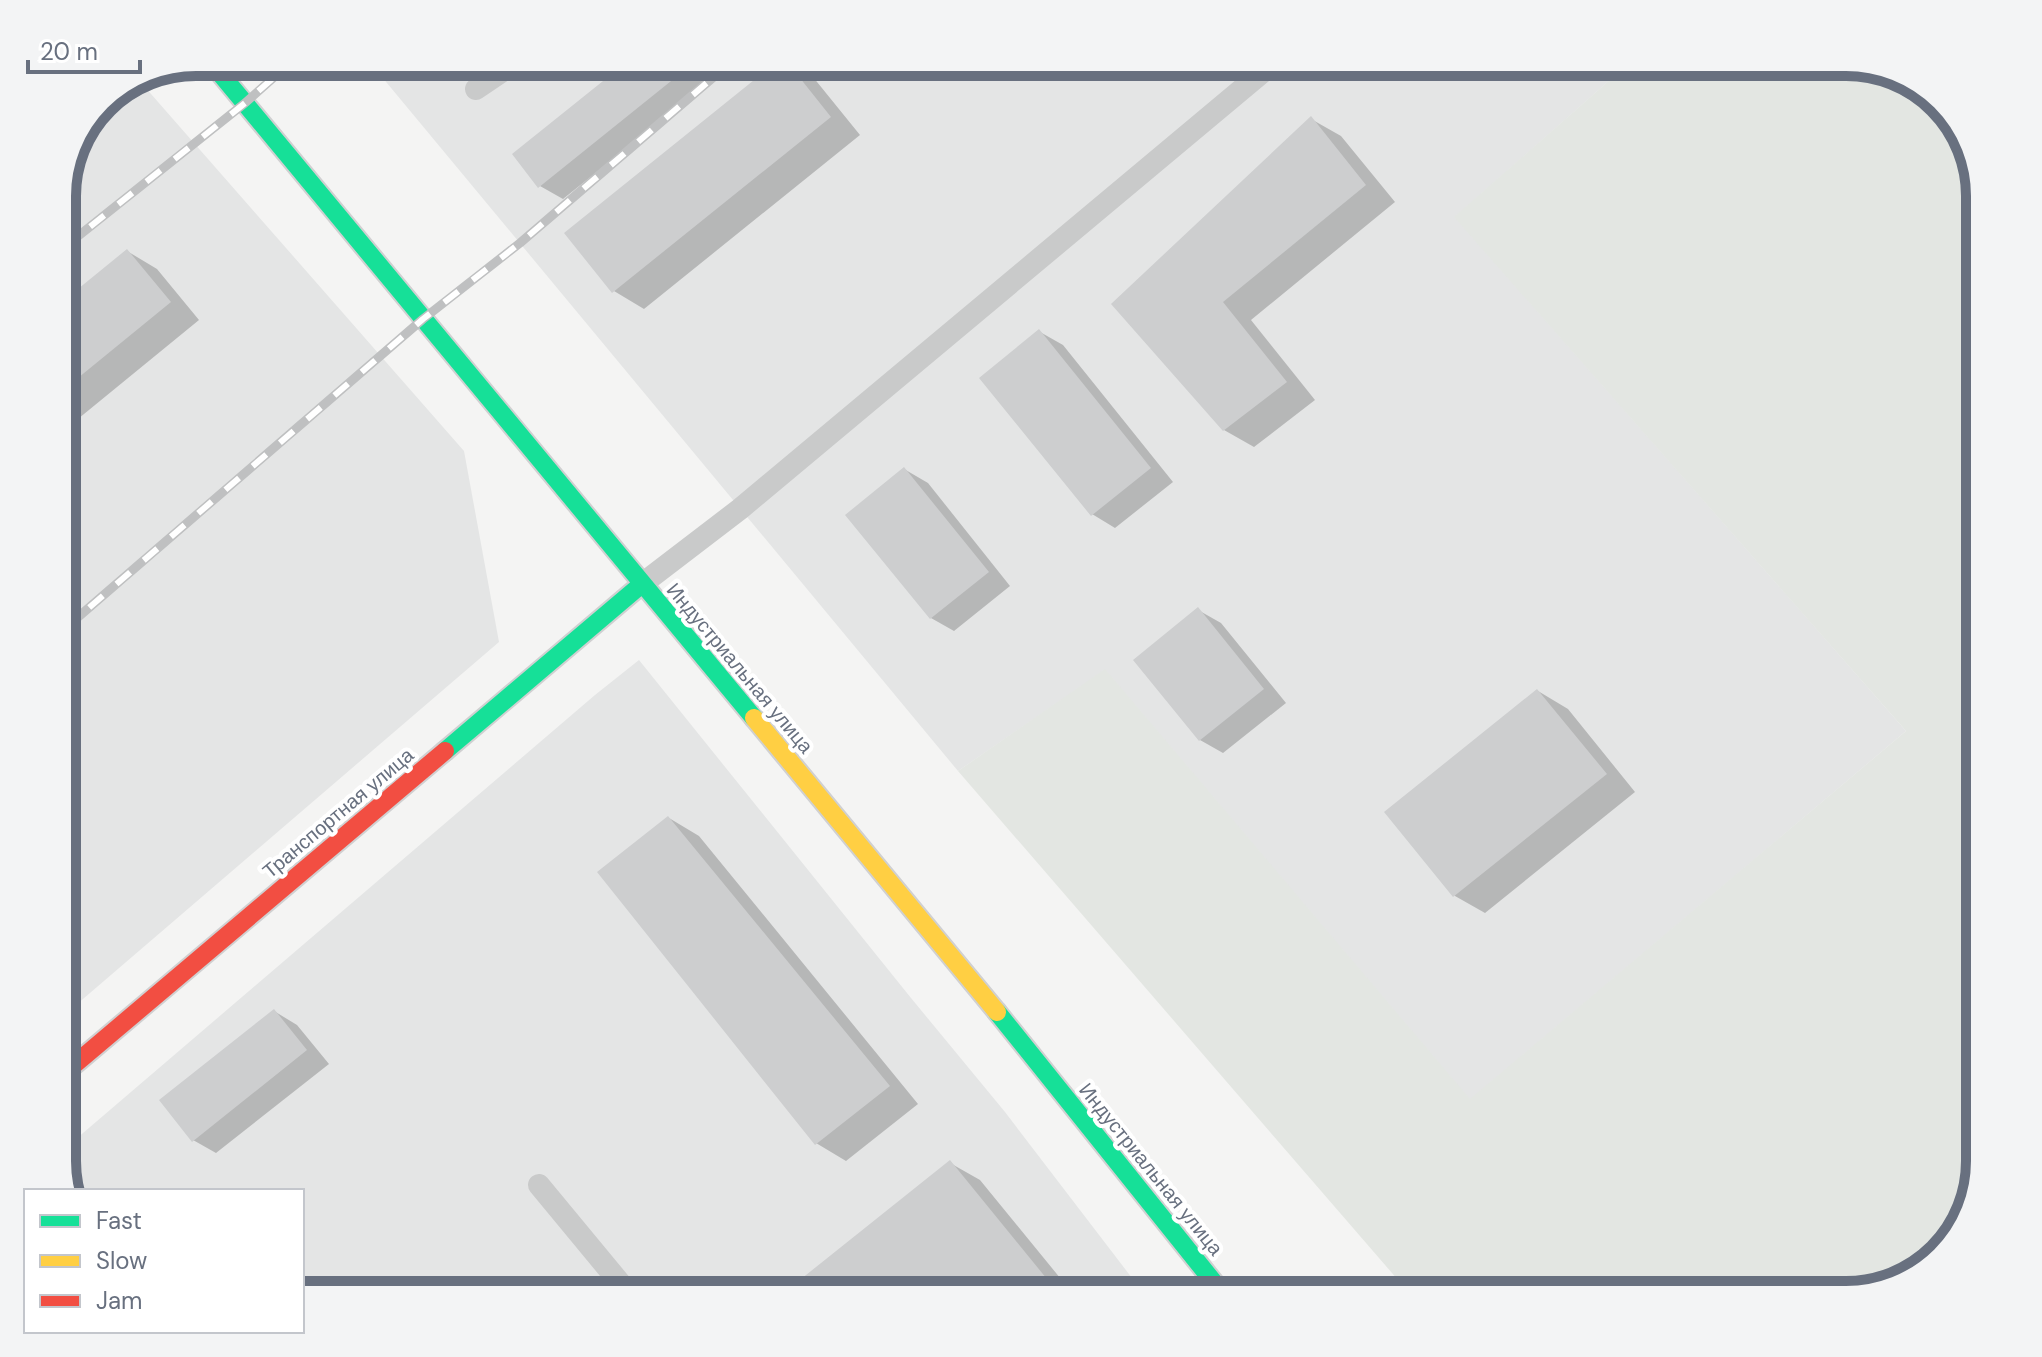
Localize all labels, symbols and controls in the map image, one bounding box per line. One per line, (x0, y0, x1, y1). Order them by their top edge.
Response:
scale bar (28, 24, 140, 74)
text: 20 m (40, 36, 98, 67)
street label: Индустриальная улица (661, 577, 820, 759)
street label: Транспортная улица (257, 742, 420, 884)
street label: Индустриальная улица (1073, 1077, 1229, 1261)
legend (24, 1189, 304, 1333)
text: Fast (96, 1205, 142, 1236)
text: Slow (96, 1245, 147, 1276)
text: Jam (96, 1285, 142, 1316)

